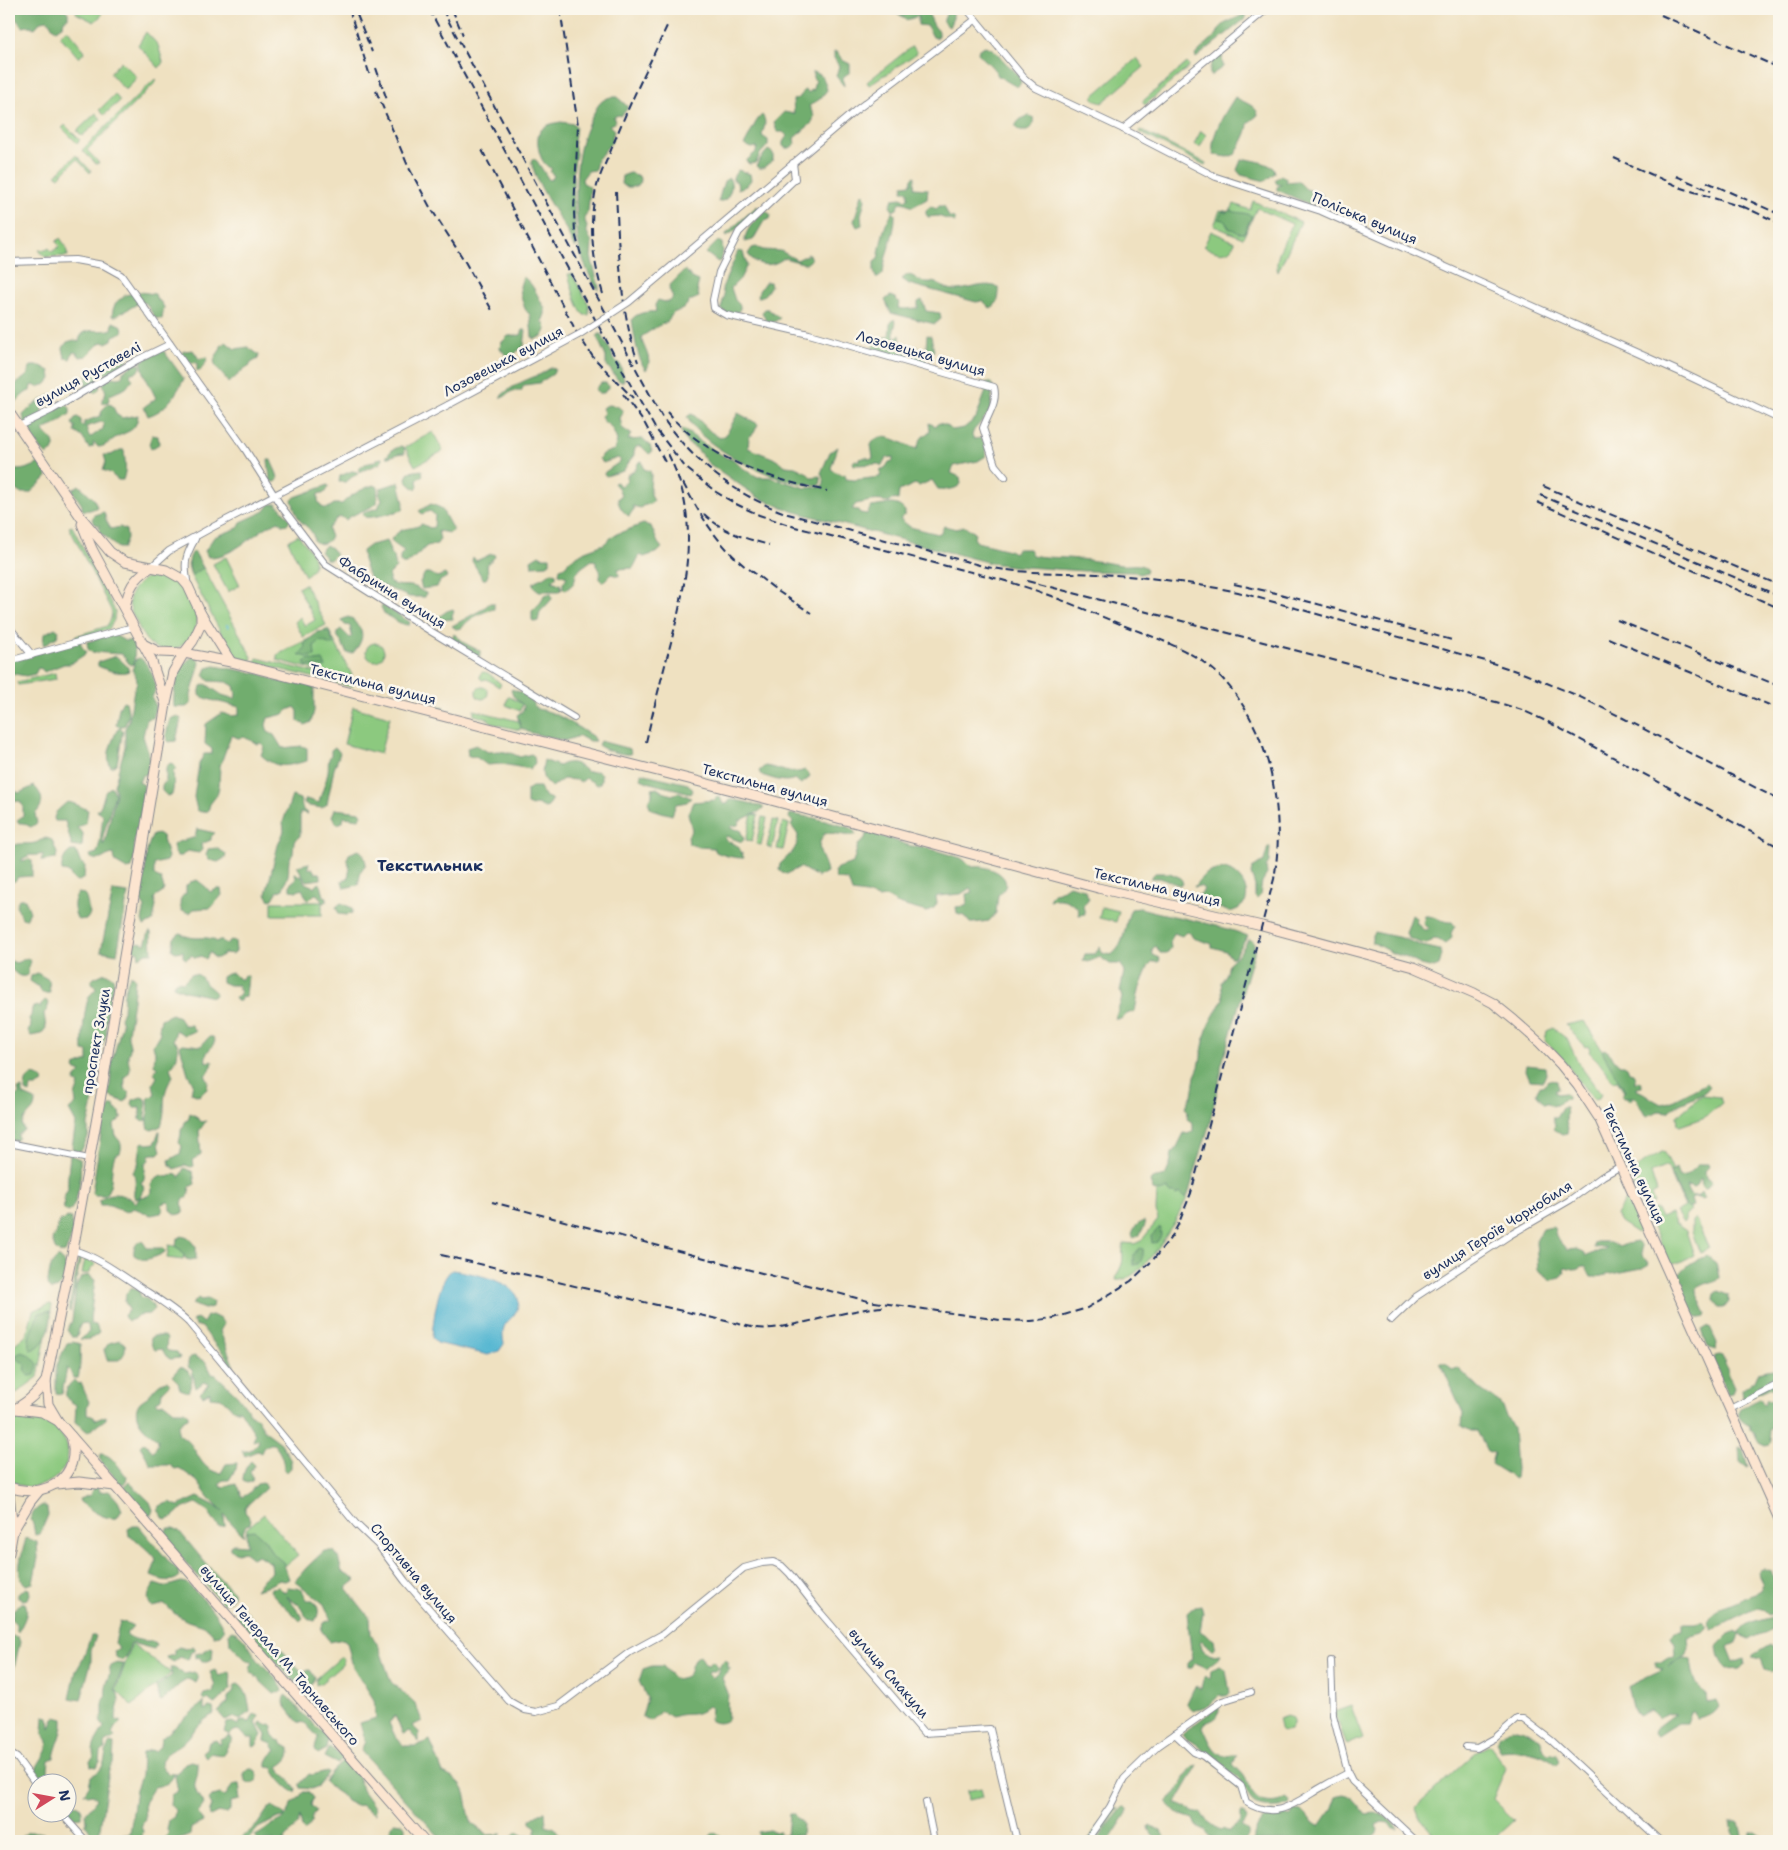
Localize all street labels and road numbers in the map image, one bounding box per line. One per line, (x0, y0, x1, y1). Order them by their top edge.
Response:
street label: Поліська вулиця (1310, 188, 1420, 248)
street label: Лозовецька вулиця (440, 322, 566, 400)
street label: Лозовецька вулиця (854, 326, 988, 380)
street label: вулиця Руставелі (32, 337, 144, 411)
street label: Фабрична вулиця (335, 552, 449, 632)
street label: Текстильна вулиця (308, 660, 438, 708)
street label: Текстильна вулиця (700, 759, 830, 811)
street label: Текстильна вулиця (1092, 864, 1222, 910)
street label: проспект Злуки (78, 987, 114, 1095)
street label: Текстильна вулиця (1598, 1101, 1670, 1227)
street label: вулиця Героїв Чорнобиля (1419, 1176, 1575, 1284)
street label: Спортивна вулиця (367, 1519, 461, 1627)
street label: вулиця Генерала М. Тарнавського (196, 1561, 364, 1749)
street label: вулиця Смакули (845, 1624, 933, 1722)

